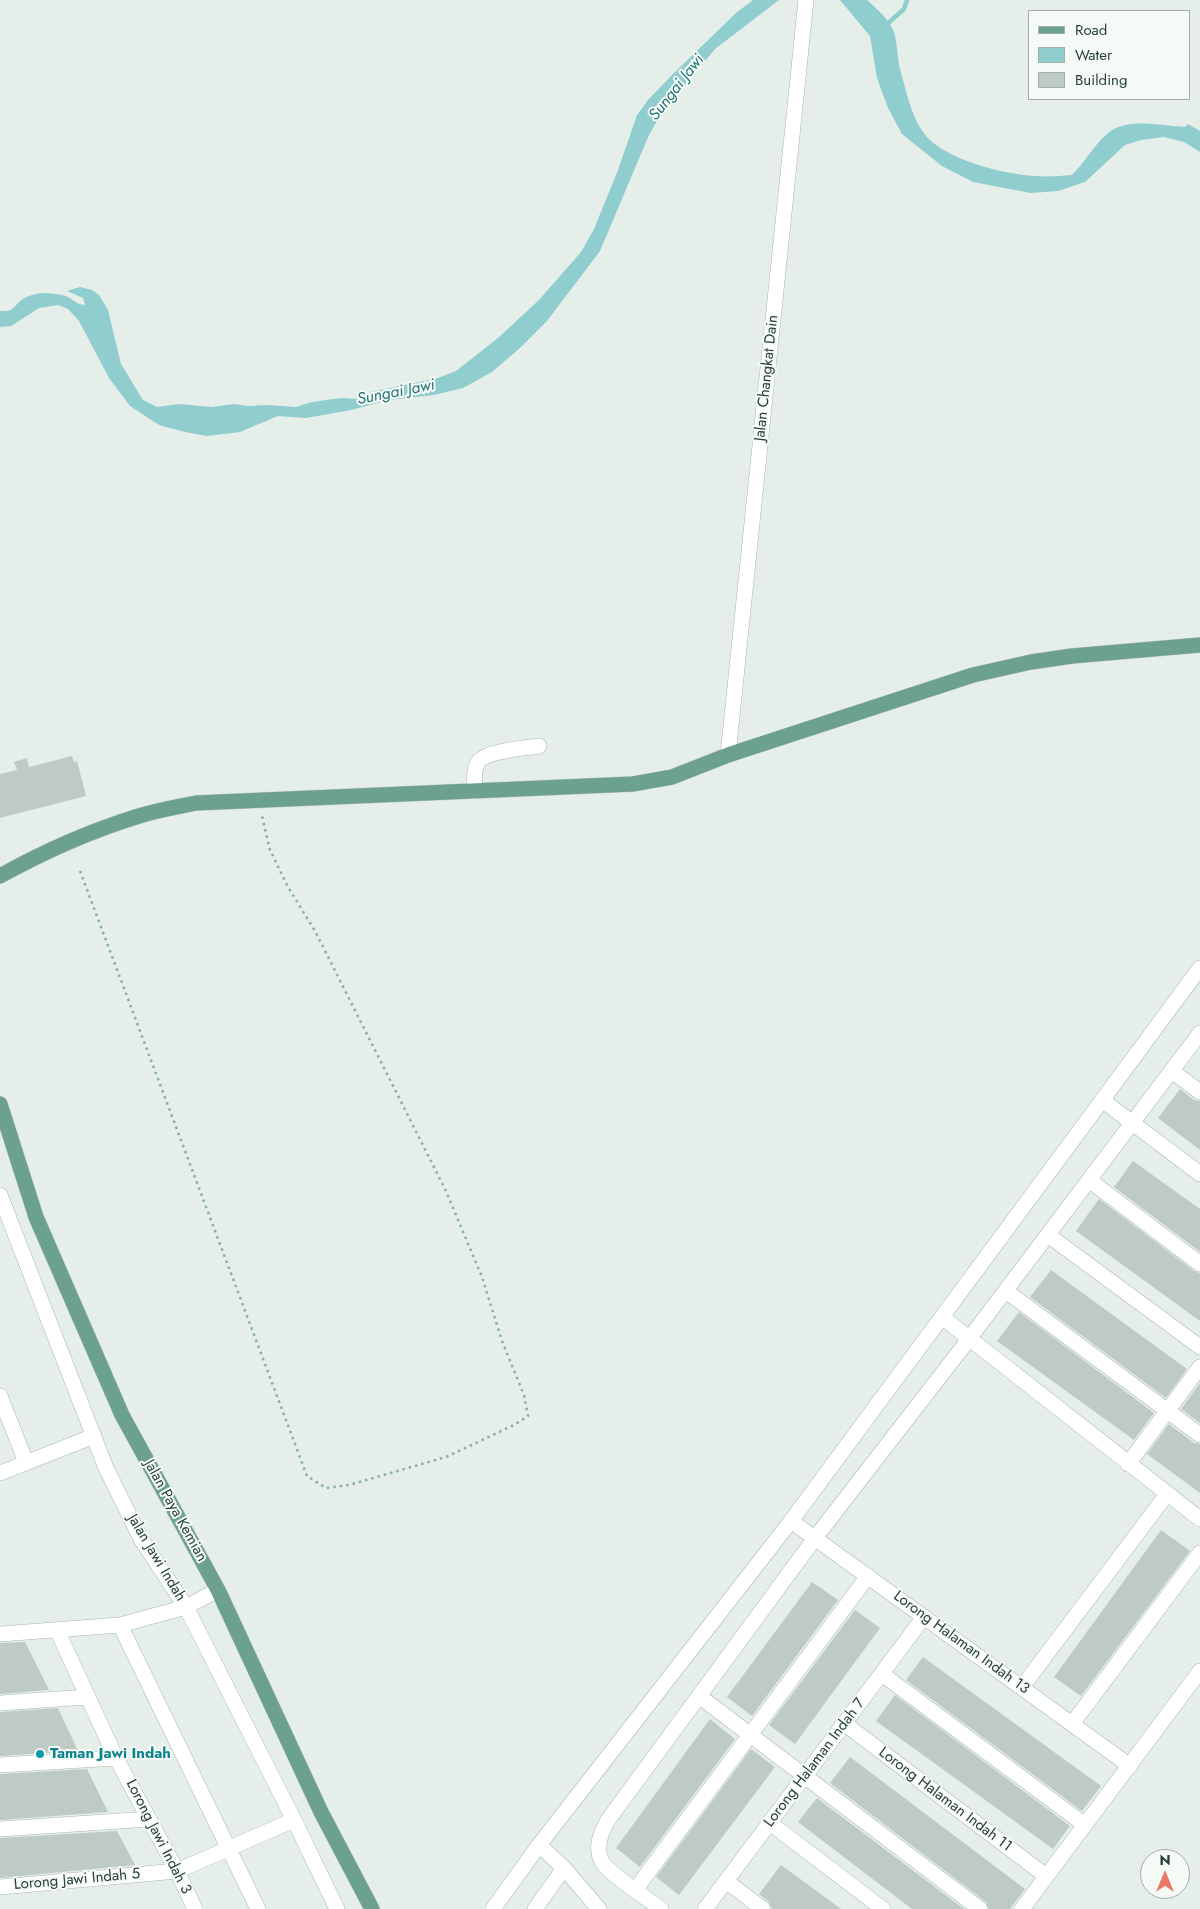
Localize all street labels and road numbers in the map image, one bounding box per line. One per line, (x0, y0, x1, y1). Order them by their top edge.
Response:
street label: Jalan Changkat Dain (751, 314, 783, 442)
street label: Jalan Paya Kemian (140, 1457, 210, 1565)
street label: Jalan Jawi Indah (123, 1511, 189, 1605)
street label: Lorong Halaman Indah 13 (890, 1588, 1032, 1698)
street label: Lorong Halaman Indah 7 (761, 1695, 869, 1831)
street label: Lorong Halaman Indah 11 (875, 1744, 1015, 1856)
street label: Lorong Jawi Indah 3 (121, 1777, 195, 1897)
street label: Lorong Jawi Indah 5 (13, 1866, 141, 1894)

